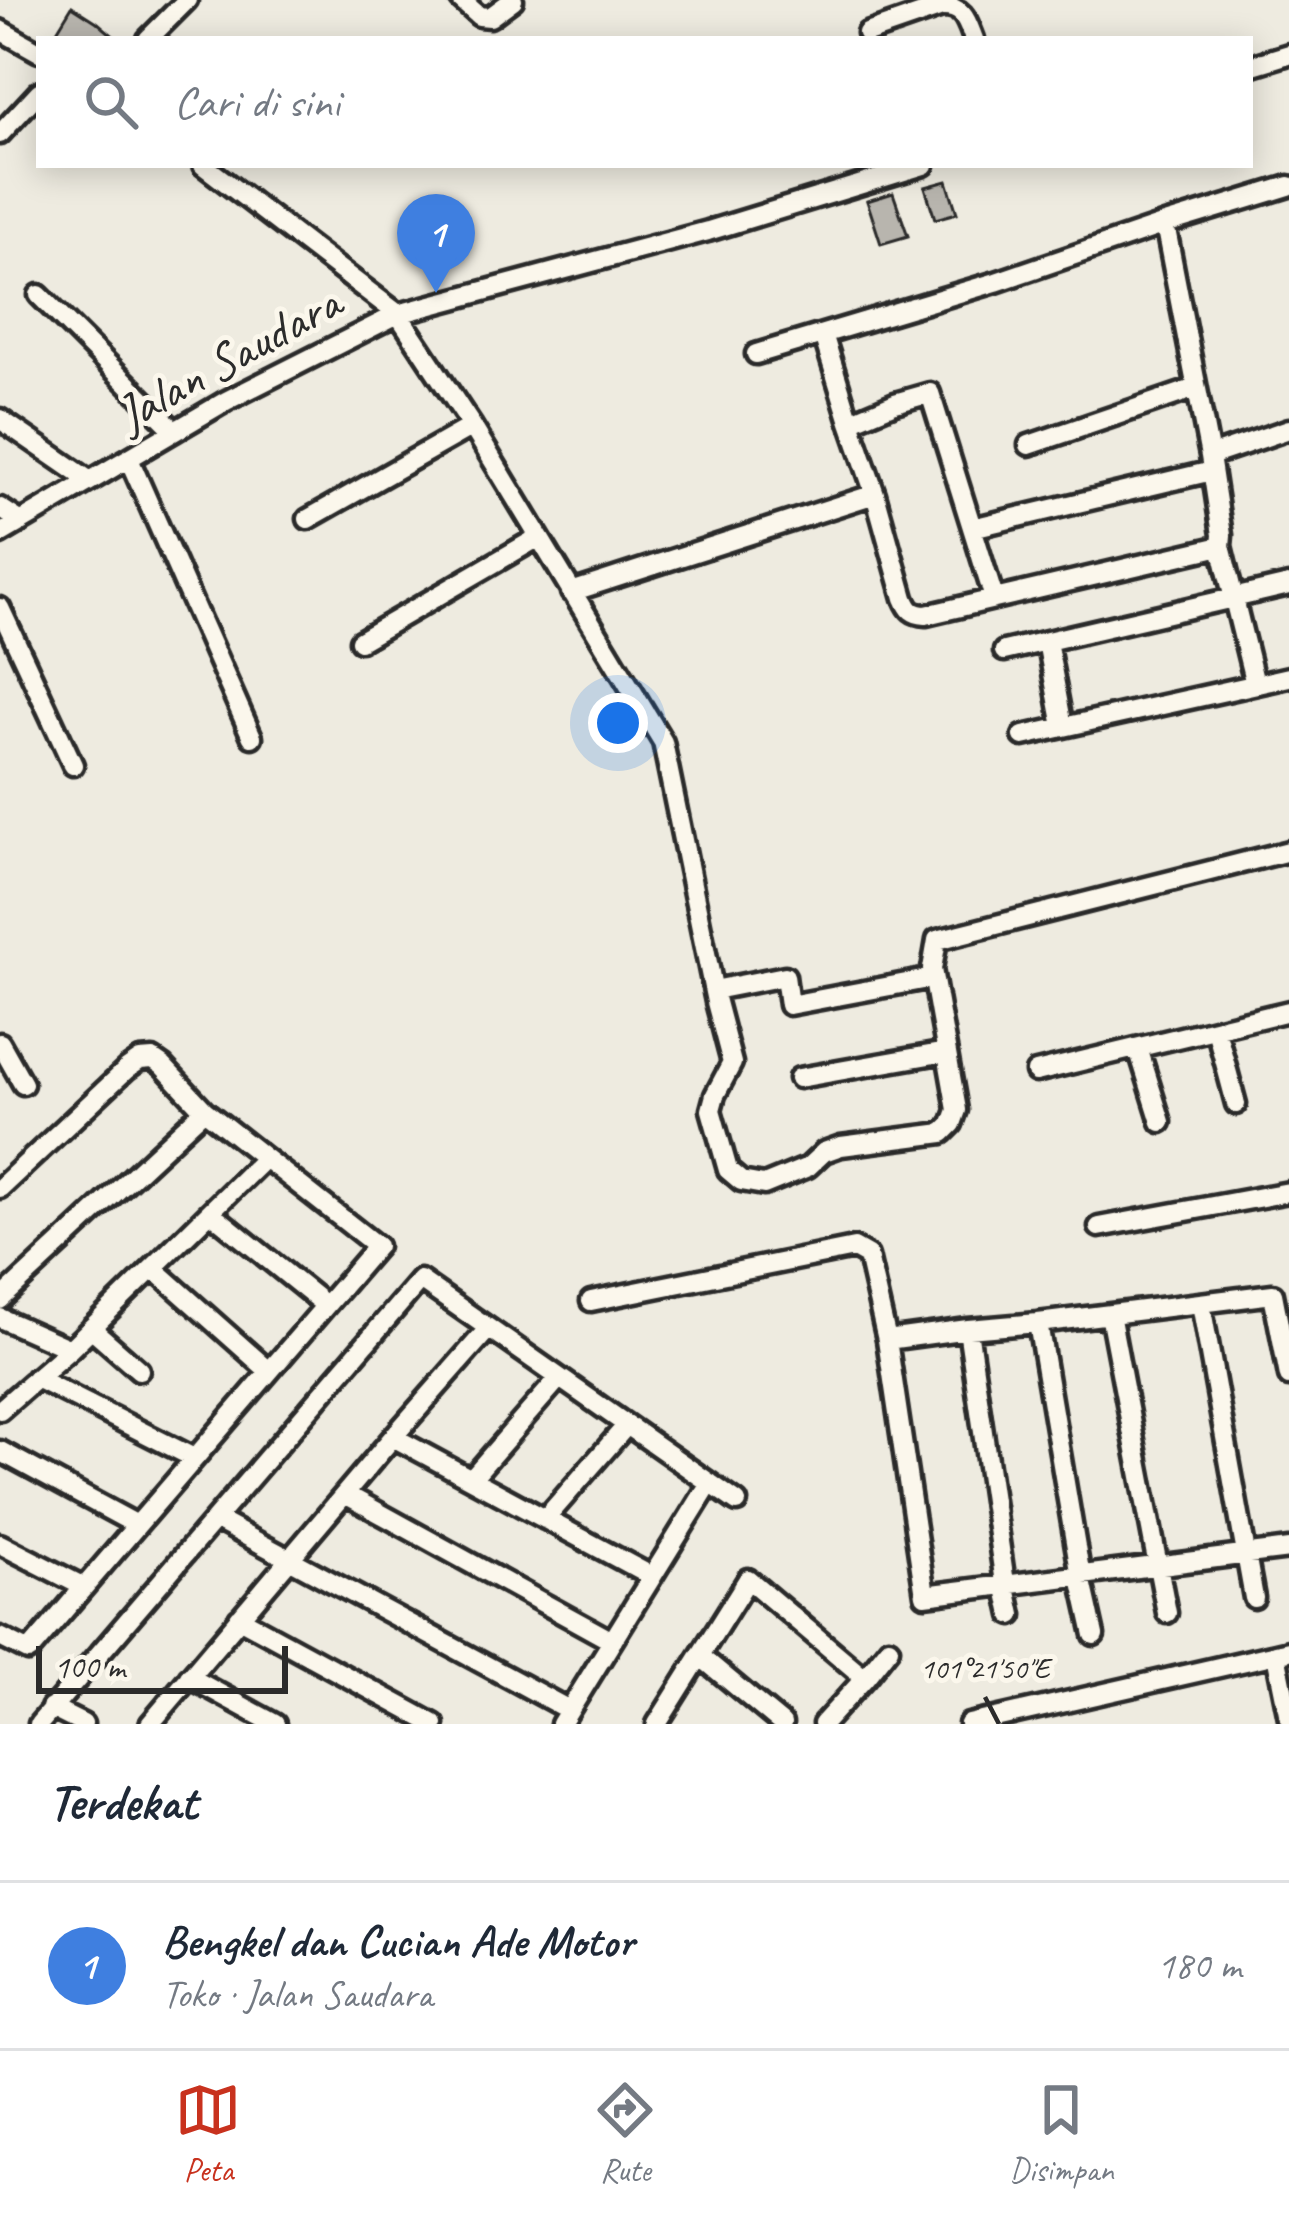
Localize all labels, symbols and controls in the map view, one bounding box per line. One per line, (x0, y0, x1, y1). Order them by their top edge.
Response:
search box (36, 36, 1253, 168)
icon: search (78, 69, 144, 135)
text: Cari di sini (174, 74, 340, 131)
pin: 1 (397, 194, 475, 293)
street label: Jalan Saudara (102, 268, 355, 447)
your location (588, 693, 648, 753)
scale bar (36, 1640, 288, 1693)
text: 100 m (54, 1646, 125, 1688)
text: 101°21'50"E (920, 1649, 1054, 1687)
text: Terdekat (48, 1770, 197, 1834)
text: Bengkel dan Cucian Ade Motor (162, 1913, 634, 1970)
text: 1 (78, 1941, 96, 1990)
text: 180 m (1157, 1941, 1241, 1990)
text: Toko · Jalan Saudara (162, 1970, 432, 2019)
tab: Peta (175, 2077, 241, 2191)
tab: Rute (592, 2077, 658, 2191)
tab: Disimpan (1009, 2077, 1114, 2191)

